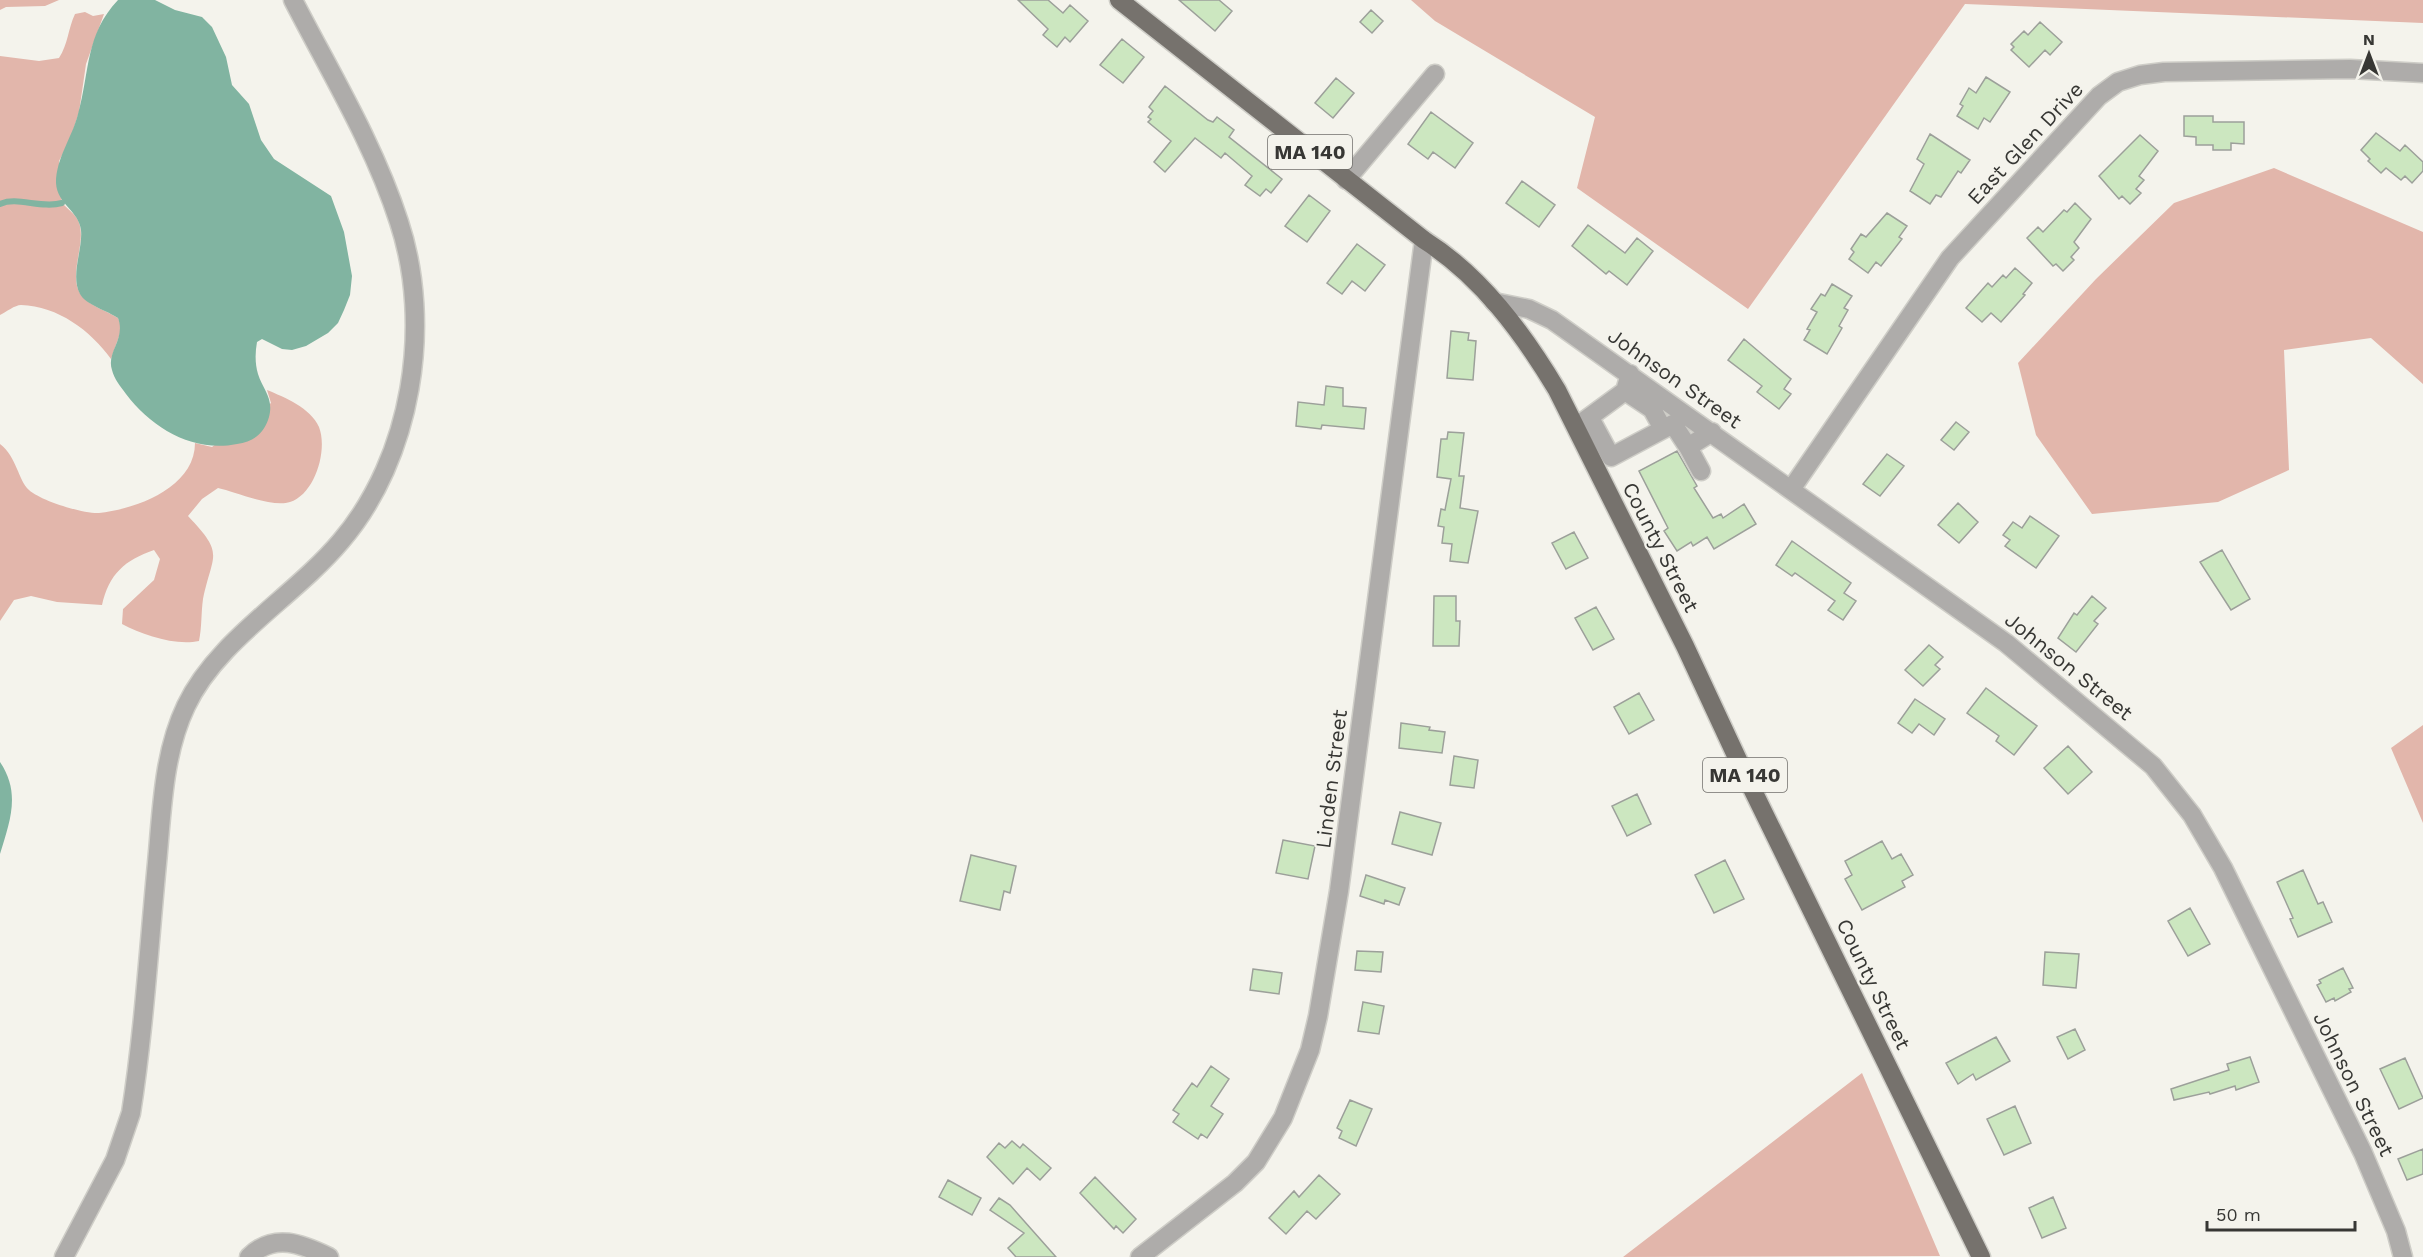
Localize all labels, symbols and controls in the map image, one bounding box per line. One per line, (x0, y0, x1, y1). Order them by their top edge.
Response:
north arrow (2339, 24, 2399, 84)
text: N (2363, 30, 2375, 49)
street label: East Glen Drive (1962, 77, 2088, 209)
road number: MA 140 (1268, 135, 1352, 169)
street label: Johnson Street (1603, 323, 1747, 433)
street label: County Street (1618, 478, 1705, 616)
street label: Johnson Street (2000, 607, 2138, 725)
street label: Linden Street (1310, 708, 1352, 850)
road number: MA 140 (1703, 758, 1787, 792)
street label: County Street (1832, 915, 1917, 1054)
street label: Johnson Street (2308, 1008, 2400, 1160)
scale bar (2207, 1194, 2356, 1232)
text: 50 m (2216, 1204, 2261, 1225)

